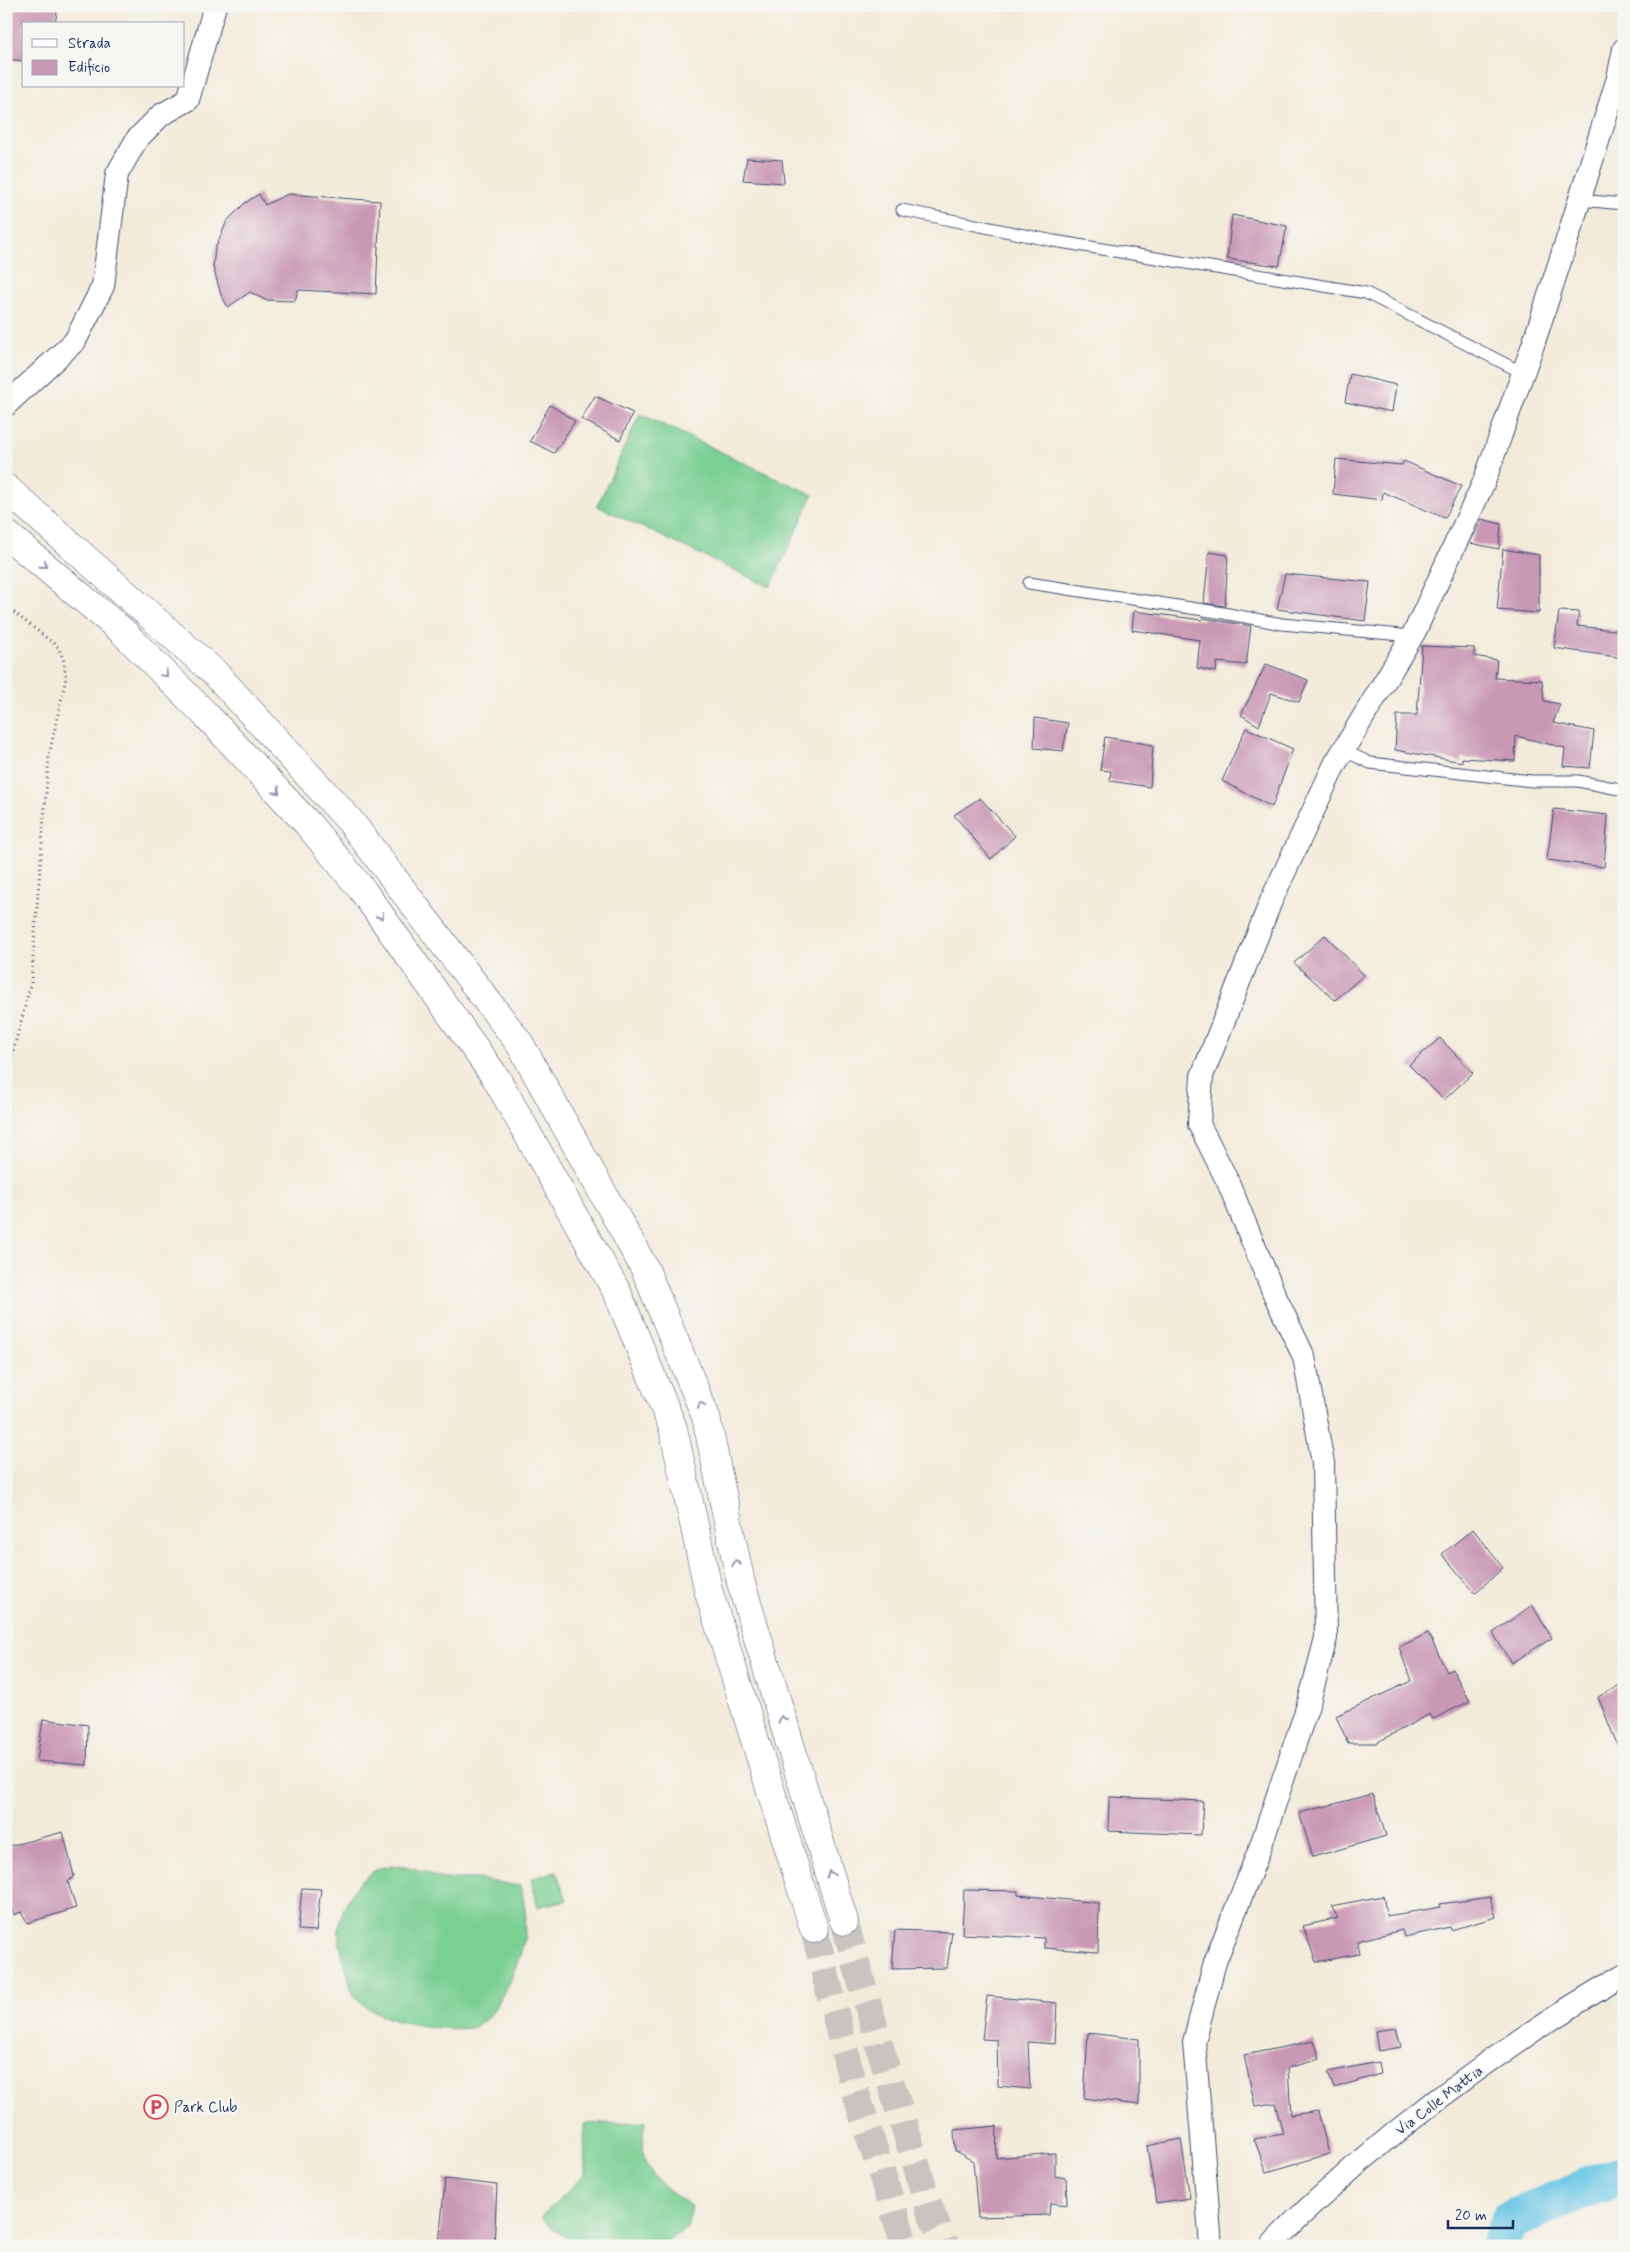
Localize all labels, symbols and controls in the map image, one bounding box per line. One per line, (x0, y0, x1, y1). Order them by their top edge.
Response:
legend (22, 22, 185, 88)
text: Strada (68, 34, 111, 54)
text: Edificio (68, 58, 110, 78)
one-way arrow (38, 560, 47, 569)
one-way arrow (159, 668, 168, 677)
one-way arrow (271, 786, 280, 795)
one-way arrow (375, 910, 383, 919)
one-way arrow (697, 1401, 708, 1410)
one-way arrow (732, 1559, 742, 1567)
one-way arrow (778, 1715, 788, 1723)
one-way arrow (826, 1871, 836, 1879)
street label: Via Colle Mattia (1392, 2061, 1488, 2140)
parking icon: Park Club (143, 2094, 169, 2120)
place label: Park Club (174, 2098, 237, 2118)
scale bar (1448, 2197, 1512, 2229)
text: 20 m (1455, 2206, 1487, 2226)

